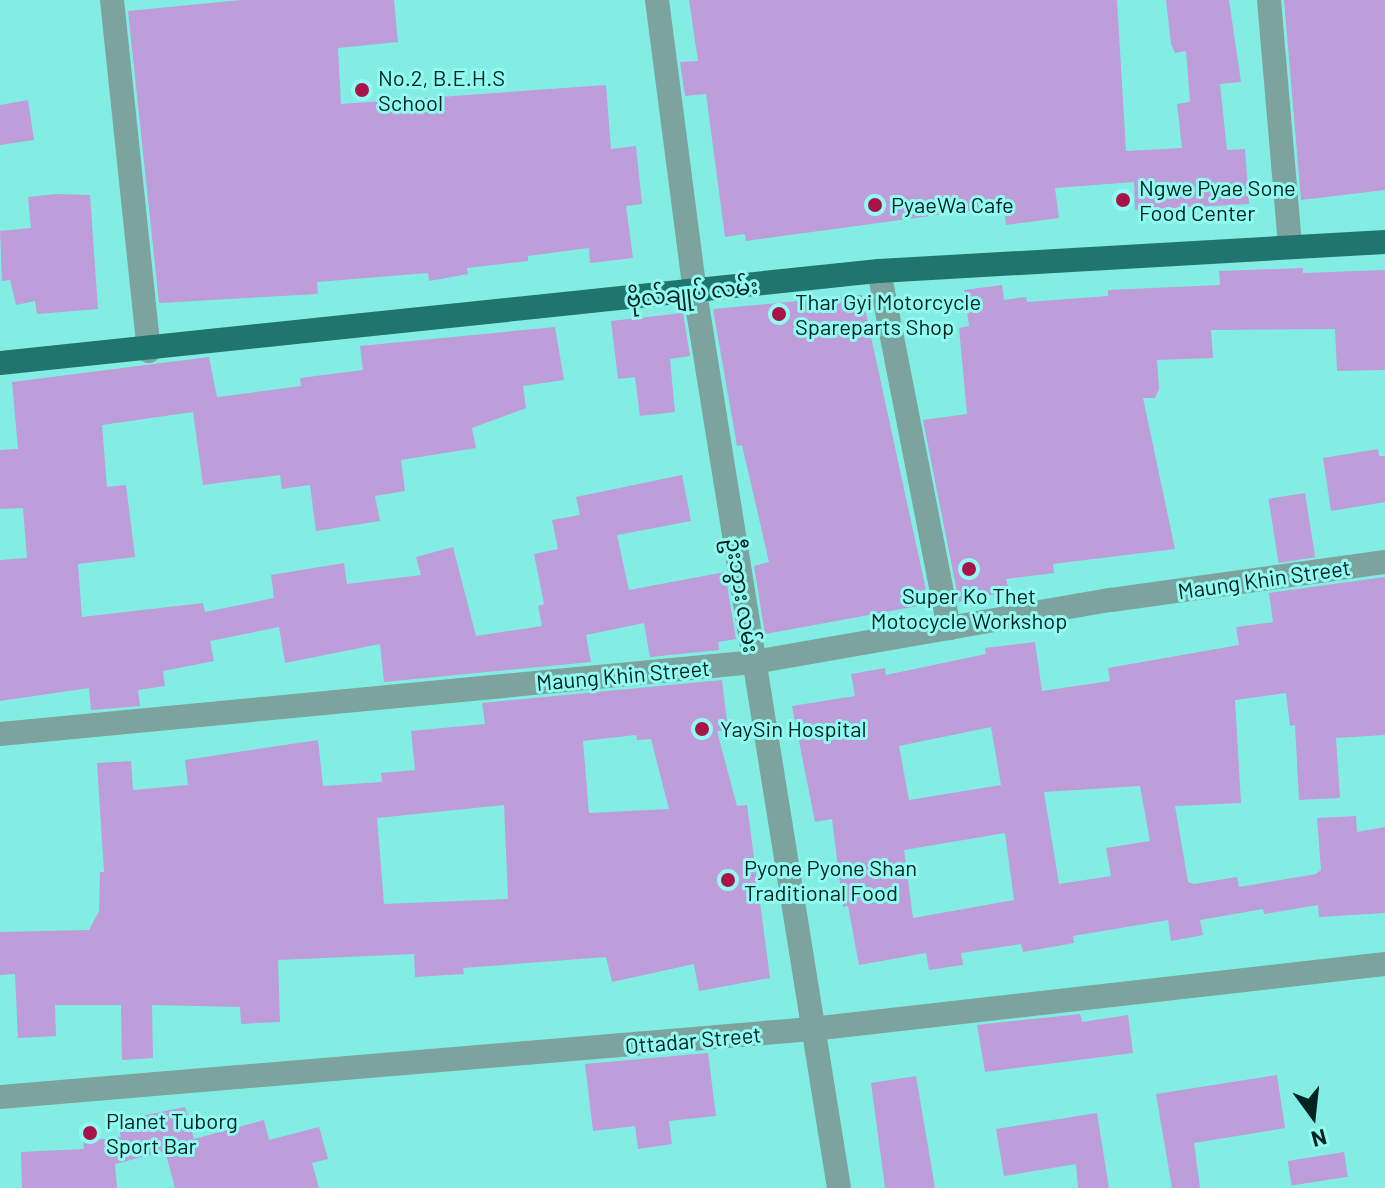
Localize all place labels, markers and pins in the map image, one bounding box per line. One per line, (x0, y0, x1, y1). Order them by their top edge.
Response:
place label: No.2, B.E.H.S School (378, 64, 505, 116)
marker: No.2, B.E.H.S School (353, 81, 371, 99)
place label: Ngwe Pyae Sone Food Center (1139, 174, 1296, 226)
marker: Ngwe Pyae Sone Food Center (1114, 191, 1132, 209)
place label: PyaeWa Cafe (891, 192, 1014, 218)
marker: PyaeWa Cafe (866, 196, 884, 214)
place label: Thar Gyi Motorcycle Spareparts Shop (795, 288, 981, 340)
marker: Thar Gyi Motorcycle Spareparts Shop (770, 305, 788, 323)
marker: Super Ko Thet Motocycle Workshop (960, 560, 978, 578)
place label: Super Ko Thet Motocycle Workshop (871, 582, 1067, 634)
place label: YaySin Hospital (720, 716, 866, 742)
marker: YaySin Hospital (691, 718, 713, 740)
place label: Pyone Pyone Shan Traditional Food (744, 854, 917, 906)
marker: Pyone Pyone Shan Traditional Food (719, 871, 737, 889)
place label: Planet Tuborg Sport Bar (106, 1107, 238, 1158)
marker: Planet Tuborg Sport Bar (81, 1124, 99, 1142)

